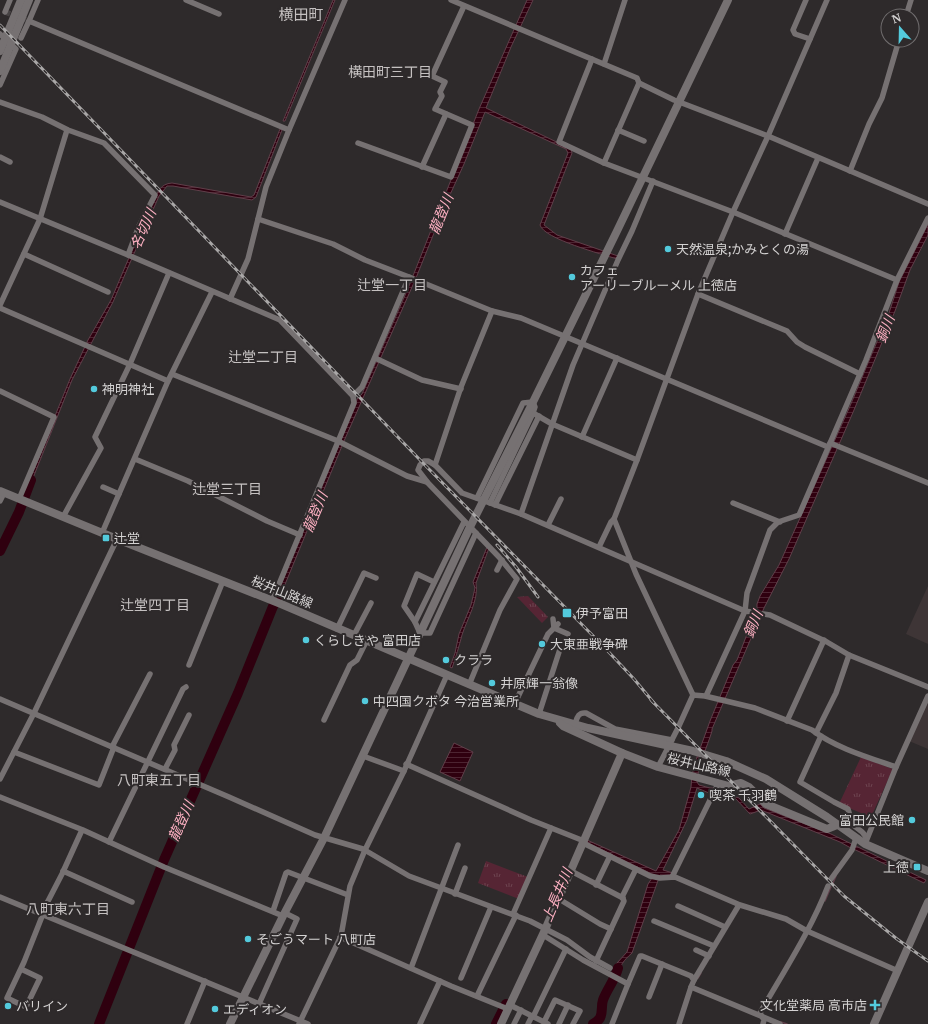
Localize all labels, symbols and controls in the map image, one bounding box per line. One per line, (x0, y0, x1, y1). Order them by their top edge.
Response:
district label: 横田町 (278, 5, 324, 24)
north arrow (880, 8, 920, 48)
text: N (890, 10, 903, 27)
district label: 横田町三丁目 (348, 63, 432, 81)
water label: 龍登川 (425, 189, 458, 237)
water label: 名切川 (126, 204, 161, 252)
place label: 天然温泉;かみとくの湯 (676, 241, 809, 258)
marker: 天然温泉;かみとくの湯 (663, 244, 673, 254)
place label: カフェ アーリーブルーメル 上徳店 (580, 262, 737, 294)
marker: カフェ アーリーブルーメル 上徳店 (567, 272, 577, 282)
district label: 辻堂一丁目 (357, 276, 427, 294)
water label: 銅川 (872, 311, 899, 345)
district label: 辻堂二丁目 (228, 348, 298, 366)
place label: 神明神社 (102, 381, 154, 398)
marker: 神明神社 (89, 384, 99, 394)
district label: 辻堂三丁目 (192, 480, 262, 498)
water label: 龍登川 (299, 487, 332, 535)
place label: 辻堂 (114, 530, 140, 547)
marker: 辻堂 (101, 533, 111, 543)
street label: 桜井山路線 (249, 572, 315, 612)
district label: 辻堂四丁目 (120, 596, 190, 614)
place label: 伊予富田 (576, 605, 628, 622)
water label: 銅川 (739, 606, 768, 640)
marker: 伊予富田 (561, 607, 573, 619)
place label: くらしきや 富田店 (314, 632, 421, 649)
marker: くらしきや 富田店 (301, 635, 311, 645)
place label: 大東亜戦争碑 (550, 636, 628, 653)
marker: 大東亜戦争碑 (537, 639, 547, 649)
place label: クララ (454, 652, 493, 669)
marker: クララ (441, 655, 451, 665)
place label: 井原輝一翁像 (500, 675, 578, 692)
marker: 井原輝一翁像 (487, 678, 497, 688)
place label: 中四国クボタ 今治営業所 (373, 693, 519, 710)
marker: 中四国クボタ 今治営業所 (360, 696, 370, 706)
street label: 桜井山路線 (665, 749, 733, 781)
district label: 八町東五丁目 (117, 771, 201, 789)
place label: 喫茶 千羽鶴 (709, 787, 777, 804)
marker: 喫茶 千羽鶴 (696, 790, 706, 800)
water label: 龍登川 (164, 796, 199, 844)
place label: 富田公民館 (839, 812, 904, 829)
marker: 富田公民館 (907, 815, 917, 825)
place label: 上徳 (883, 859, 909, 876)
marker: 上徳 (912, 862, 922, 872)
water label: 上長井川 (538, 864, 577, 924)
district label: 八町東六丁目 (26, 900, 110, 918)
place label: そごうマート 八町店 (256, 931, 376, 948)
marker: そごうマート 八町店 (243, 934, 253, 944)
place label: 文化堂薬局 高市店 (760, 997, 867, 1014)
place label: バリイン (16, 998, 68, 1015)
marker: 文化堂薬局 高市店 (870, 1000, 880, 1010)
marker: バリイン (3, 1001, 13, 1011)
place label: エディオン (223, 1001, 287, 1018)
marker: エディオン (210, 1004, 220, 1014)

